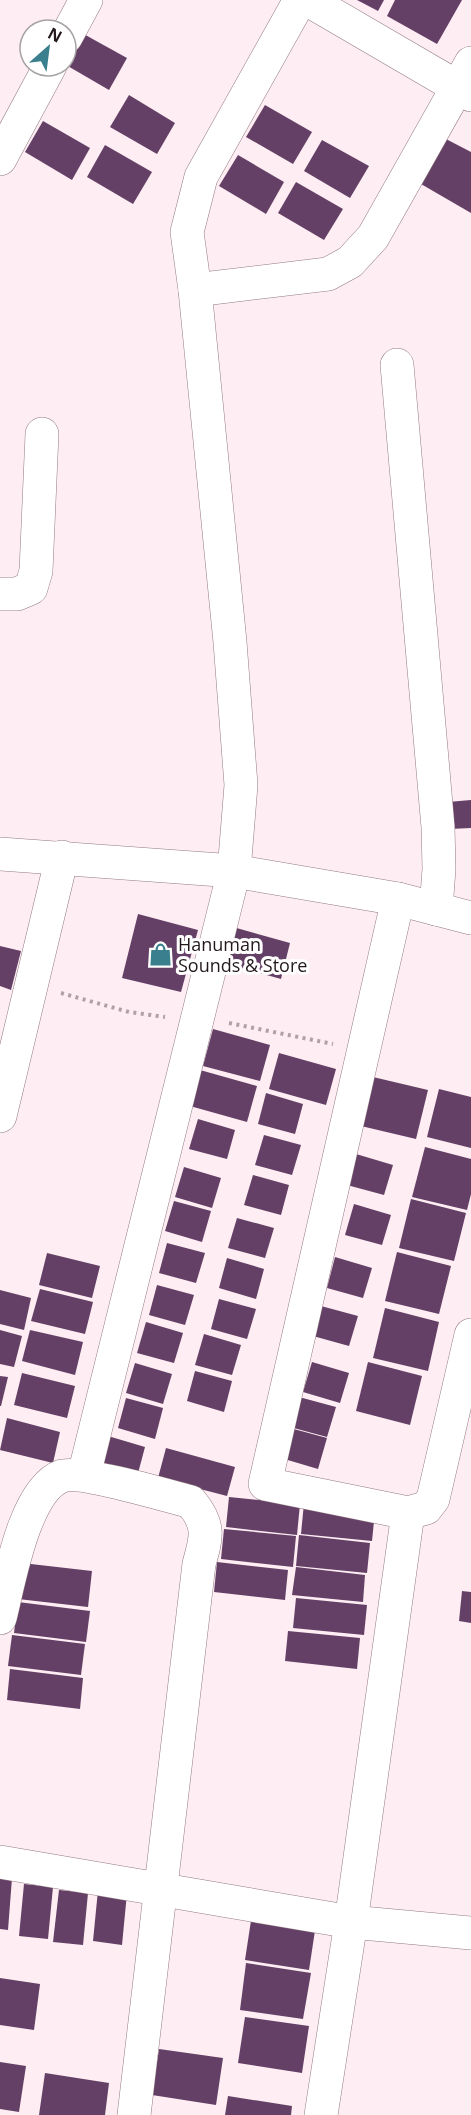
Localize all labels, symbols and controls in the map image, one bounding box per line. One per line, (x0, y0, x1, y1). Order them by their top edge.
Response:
north arrow (18, 18, 78, 78)
text: N (44, 22, 66, 48)
place label: Hanuman Sounds & Store (178, 932, 307, 977)
shop icon: Hanuman Sounds & Store (147, 941, 173, 967)

